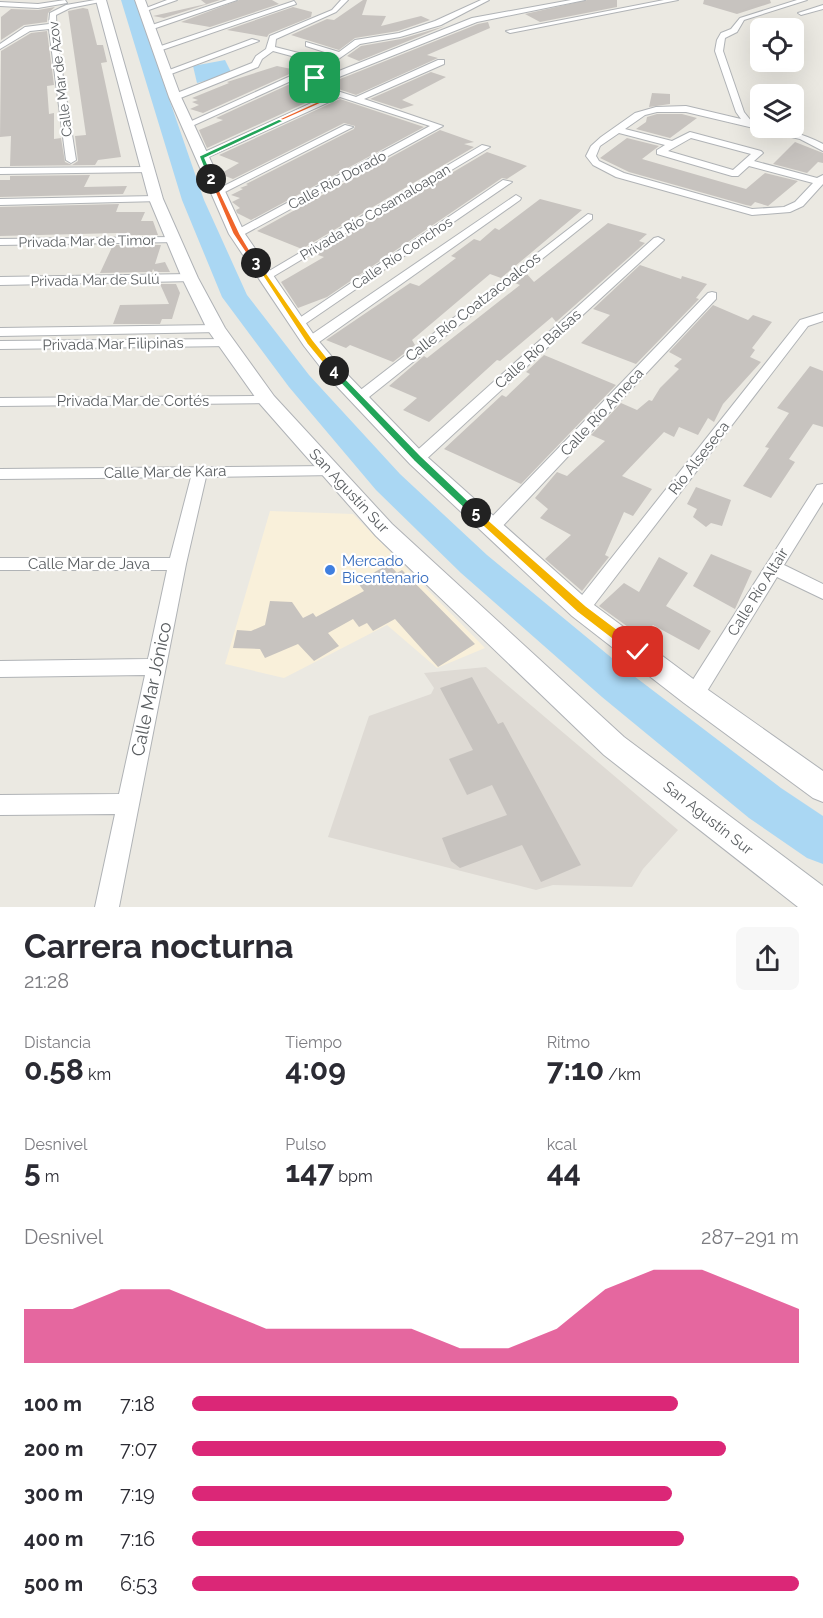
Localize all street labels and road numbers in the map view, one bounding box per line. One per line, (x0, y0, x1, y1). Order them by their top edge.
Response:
street label: Calle Mar de Azov (45, 20, 75, 138)
street label: Calle Río Dorado (285, 147, 389, 213)
street label: Privada Río Cosamaloapan (297, 161, 453, 263)
street label: Calle Río Conchos (349, 213, 455, 293)
street label: Privada Mar de Timor (18, 232, 156, 250)
street label: Calle Río Coatzacoalcos (402, 249, 544, 365)
street label: Privada Mar de Sulú (30, 271, 160, 289)
street label: Calle Río Balsas (491, 306, 585, 392)
street label: Privada Mar Filipinas (42, 334, 184, 354)
street label: Calle Río Ameca (557, 364, 647, 460)
street label: Privada Mar de Cortés (57, 392, 209, 410)
street label: Río Alseseca (665, 418, 733, 498)
street label: San Agustín Sur (305, 445, 393, 537)
street label: Calle Mar de Kara (104, 462, 226, 482)
street label: Calle Río Altair (724, 544, 793, 639)
street label: Calle Mar de Java (28, 555, 150, 573)
street label: Calle Mar Jónico (127, 620, 176, 758)
street label: San Agustín Sur (660, 777, 757, 859)

